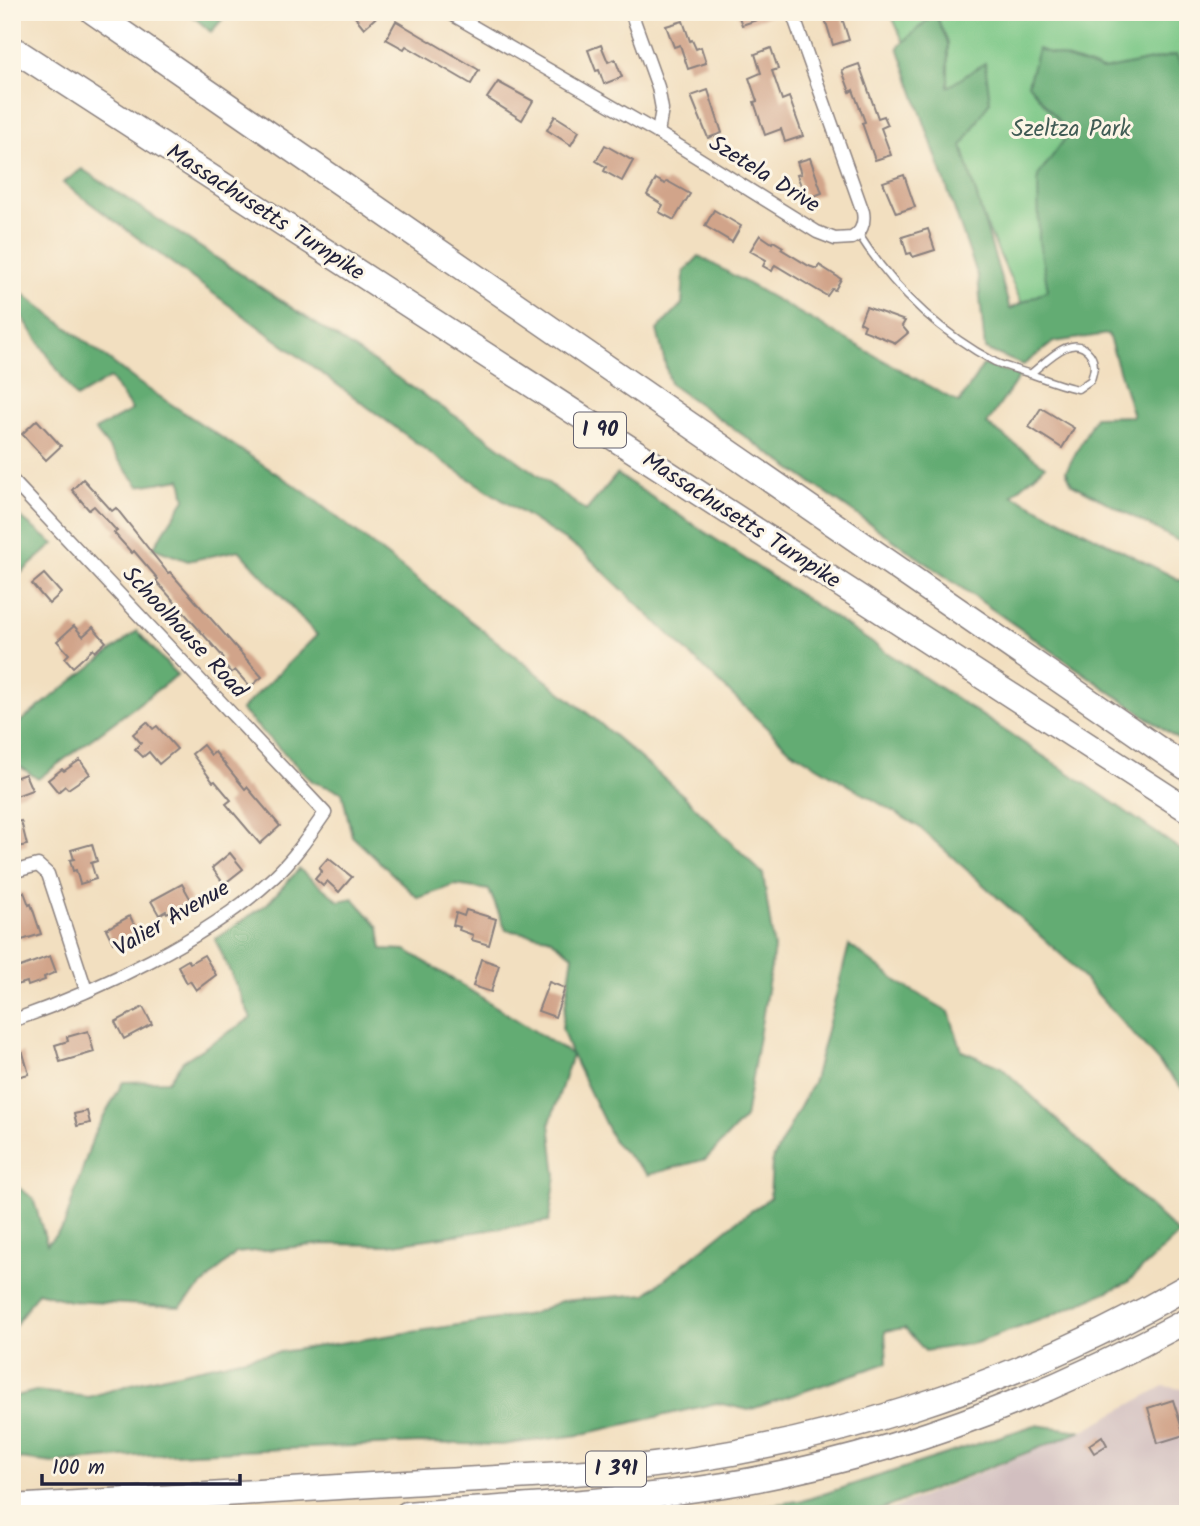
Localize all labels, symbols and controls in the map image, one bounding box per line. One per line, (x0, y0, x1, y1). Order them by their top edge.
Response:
park label: Szeltza Park (1011, 112, 1131, 148)
street label: Szetela Drive (701, 126, 827, 224)
street label: Massachusetts Turnpike (158, 135, 372, 291)
road number: I 90 (574, 412, 626, 448)
street label: Massachusetts Turnpike (634, 443, 848, 599)
street label: Schoolhouse Road (113, 558, 256, 708)
street label: Valier Avenue (107, 871, 237, 967)
scale bar (42, 1442, 240, 1486)
text: 100 m (52, 1452, 105, 1485)
road number: I 391 (586, 1452, 646, 1486)

